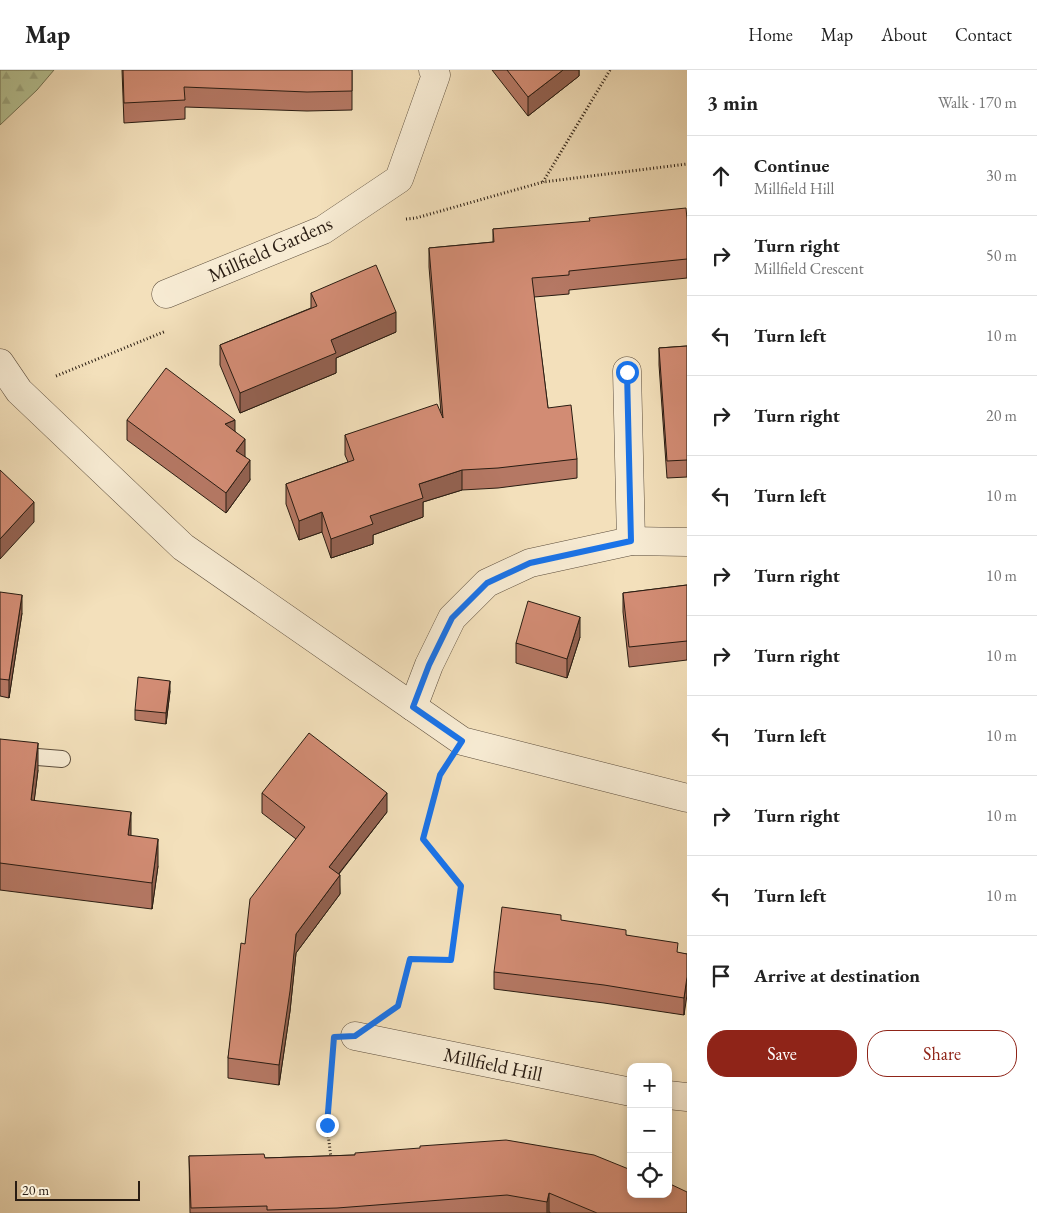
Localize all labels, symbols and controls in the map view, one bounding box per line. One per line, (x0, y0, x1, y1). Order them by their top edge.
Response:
text: Map (25, 19, 70, 50)
text: Home (748, 23, 793, 46)
text: Map (821, 23, 853, 46)
text: About (881, 23, 927, 46)
text: Contact (955, 23, 1012, 46)
text: 3 min (707, 89, 758, 116)
text: Walk · 170 m (938, 92, 1017, 113)
text: Continue (754, 153, 829, 178)
icon: ahead (707, 162, 735, 190)
text: 30 m (986, 165, 1017, 186)
text: Millfield Hill (754, 178, 834, 199)
street label: Millfield Gardens (204, 210, 336, 288)
text: Turn right (754, 233, 840, 258)
icon: right (707, 242, 735, 270)
text: 50 m (986, 245, 1017, 266)
text: Millfield Crescent (754, 258, 864, 279)
icon: left (707, 322, 735, 350)
text: Turn left (754, 323, 826, 348)
text: 10 m (986, 325, 1017, 346)
route start (616, 361, 639, 384)
icon: right (707, 402, 735, 430)
text: Turn right (754, 403, 840, 428)
text: 20 m (986, 405, 1017, 426)
icon: left (707, 482, 735, 510)
text: Turn left (754, 483, 826, 508)
text: 10 m (986, 485, 1017, 506)
icon: right (707, 562, 735, 590)
text: Turn right (754, 563, 840, 588)
text: 10 m (986, 565, 1017, 586)
icon: right (707, 642, 735, 670)
text: Turn right (754, 643, 840, 668)
text: 10 m (986, 645, 1017, 666)
icon: left (707, 722, 735, 750)
text: Turn left (754, 723, 826, 748)
text: 10 m (986, 725, 1017, 746)
icon: right (707, 802, 735, 830)
text: Turn right (754, 803, 840, 828)
text: 10 m (986, 805, 1017, 826)
icon: left (707, 882, 735, 910)
text: Turn left (754, 883, 826, 908)
text: 10 m (986, 885, 1017, 906)
icon: arrive (707, 962, 735, 990)
text: Arrive at destination (754, 963, 920, 988)
button: Save (707, 1030, 857, 1077)
button: Share (867, 1030, 1017, 1077)
street label: Millfield Hill (441, 1041, 545, 1087)
map controls (627, 1063, 672, 1198)
button: + (627, 1063, 672, 1108)
button: − (627, 1108, 672, 1153)
route end (316, 1114, 339, 1137)
button: locate (627, 1153, 672, 1198)
scale bar (15, 1178, 140, 1201)
text: 20 m (22, 1181, 49, 1199)

